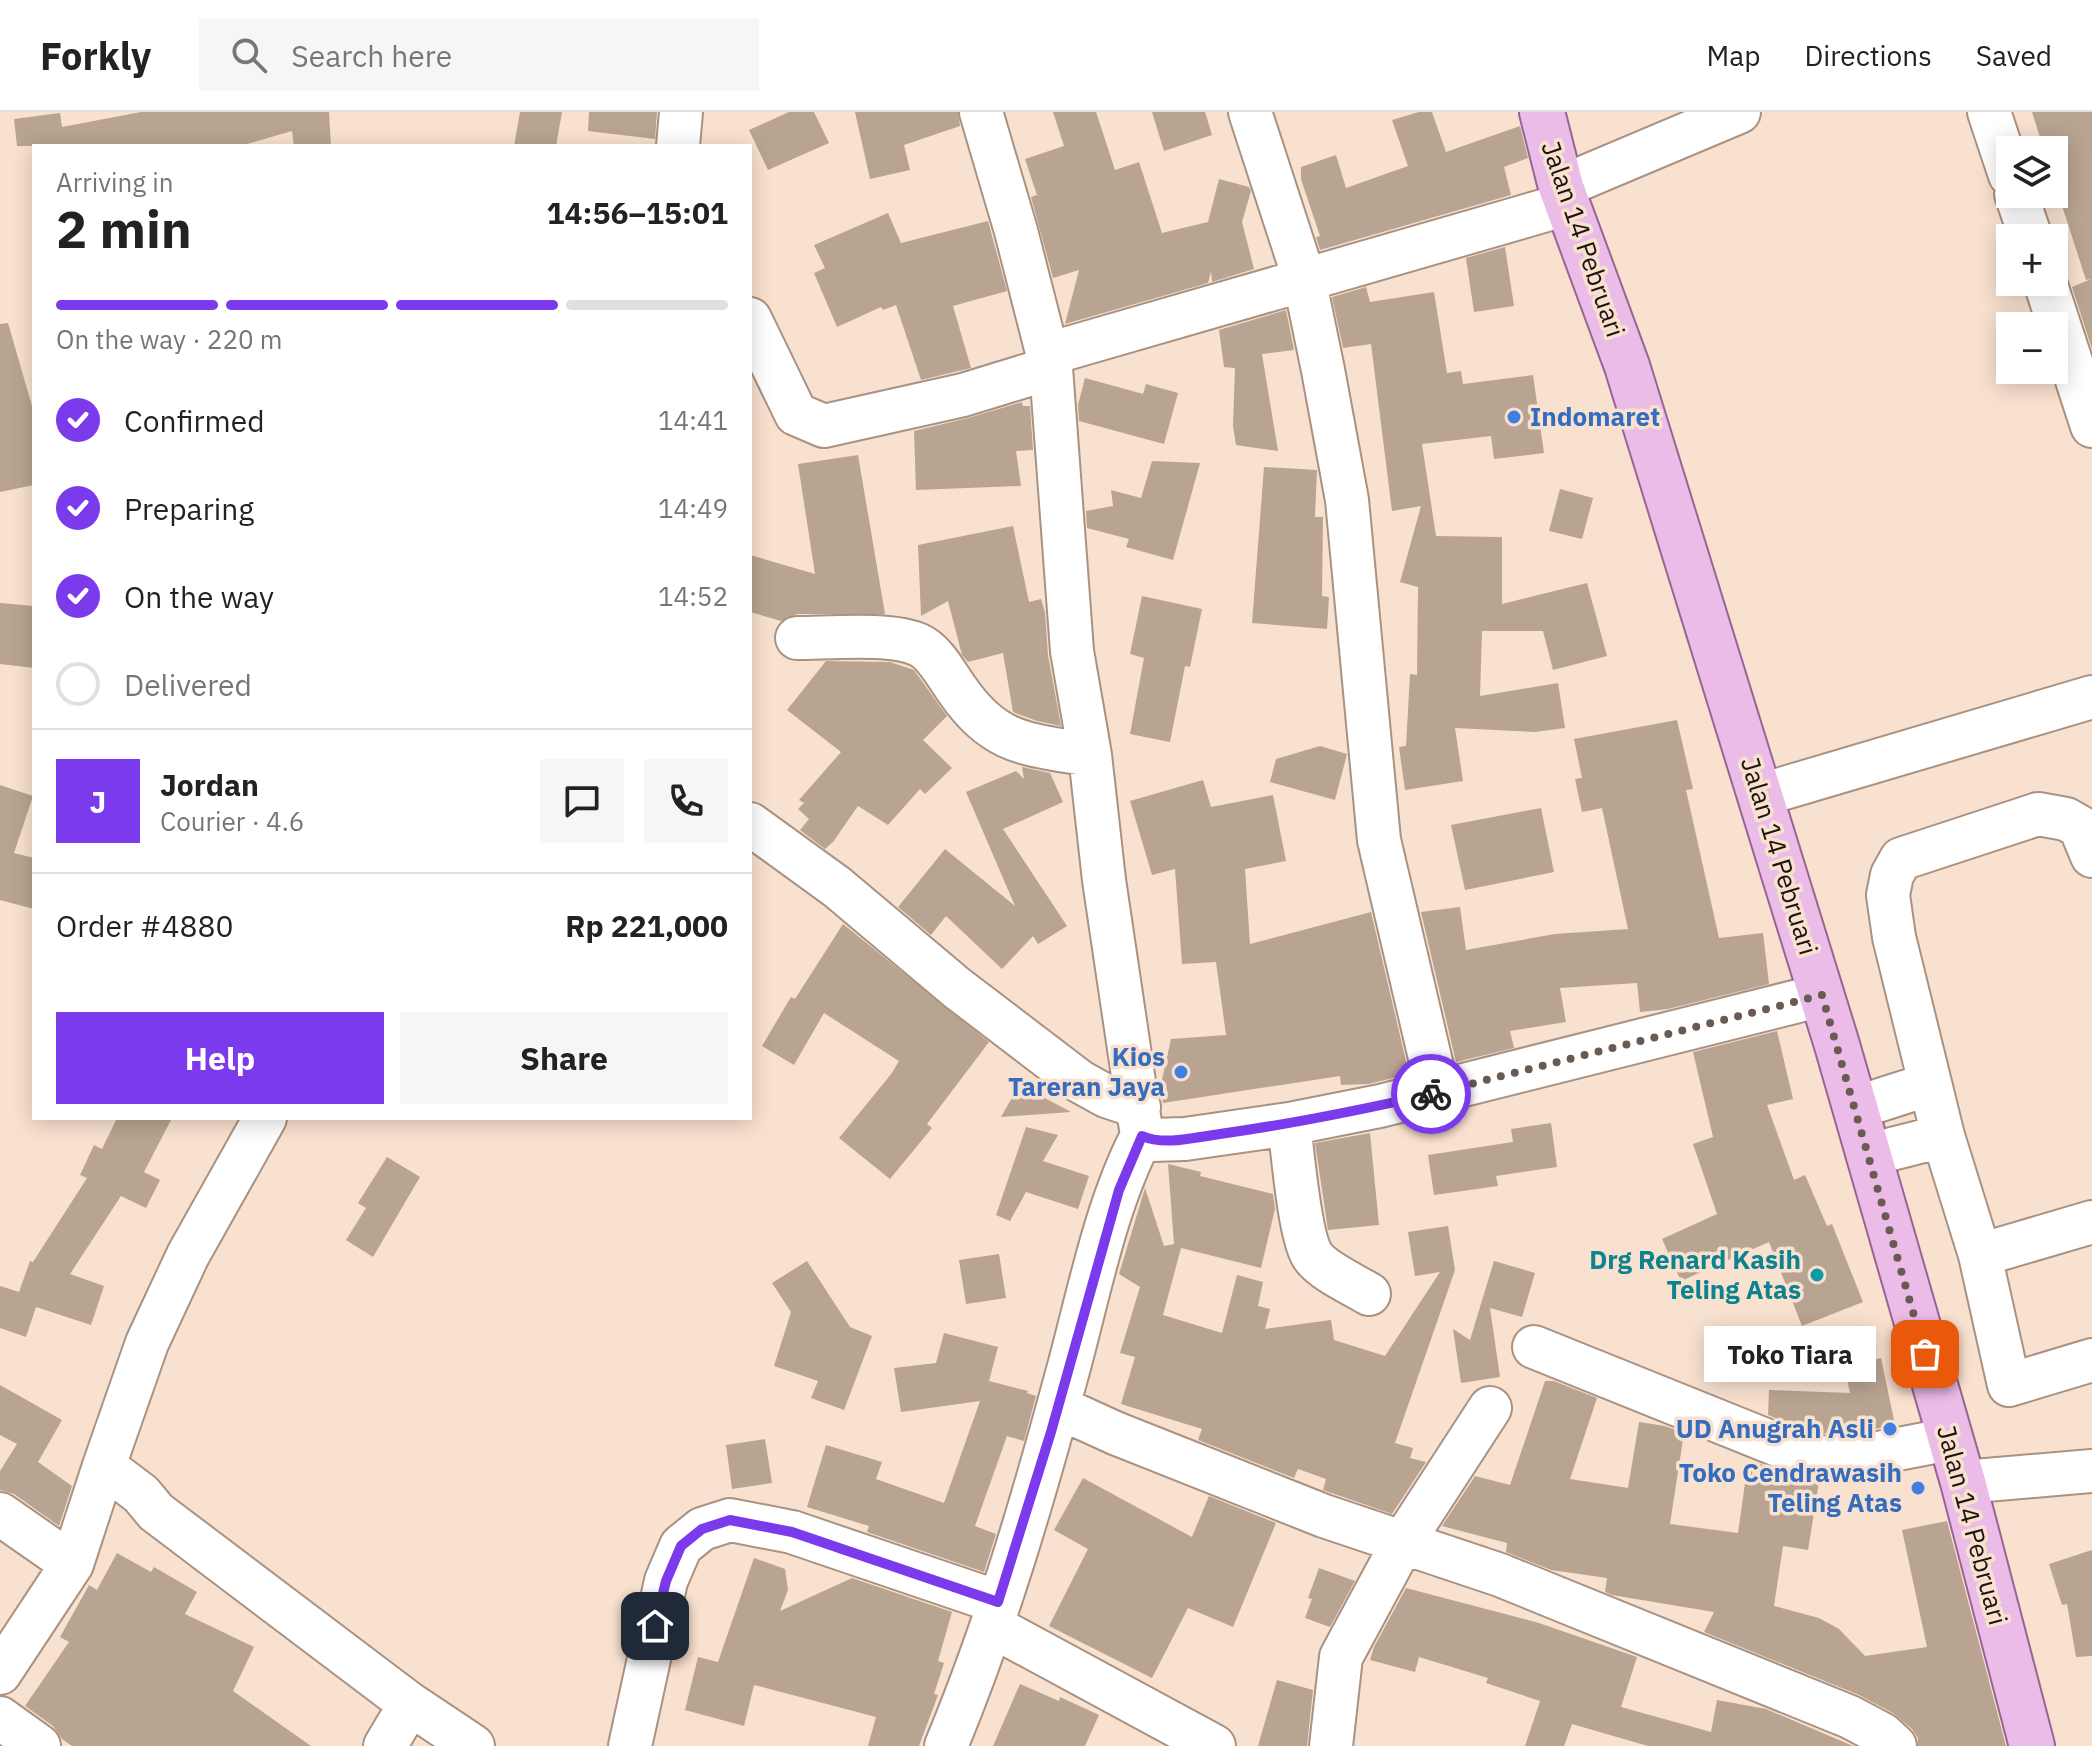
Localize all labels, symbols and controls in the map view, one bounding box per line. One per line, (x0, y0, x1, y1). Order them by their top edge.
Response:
search box (199, 19, 759, 91)
text: Forkly (40, 31, 151, 80)
icon: search (227, 33, 271, 77)
text: Search here (291, 36, 452, 75)
text: Map (1706, 37, 1760, 74)
text: Directions (1804, 37, 1932, 74)
text: Saved (1976, 37, 2052, 74)
street label: Jalan 14 Pebruari (1534, 136, 1633, 341)
map controls (1996, 136, 2068, 384)
button: layers (1996, 136, 2068, 208)
text: Arriving in (56, 165, 173, 199)
text: 14:56–15:01 (547, 193, 728, 232)
text: 2 min (56, 195, 192, 262)
button: + (1996, 224, 2068, 296)
button: − (1996, 312, 2068, 384)
text: On the way · 220 m (56, 322, 282, 356)
icon: check (56, 398, 100, 442)
place label: Indomaret (1530, 399, 1660, 433)
text: Confirmed (124, 401, 265, 440)
text: 14:41 (658, 403, 728, 437)
marker: Indomaret (1505, 408, 1523, 426)
icon: check (56, 486, 100, 530)
text: Preparing (124, 489, 254, 528)
text: 14:49 (658, 491, 728, 525)
icon: check (56, 574, 100, 618)
text: On the way (124, 577, 274, 616)
text: 14:52 (658, 579, 728, 613)
text: Delivered (124, 665, 252, 704)
street label: Jalan 14 Pebruari (1734, 753, 1826, 959)
button: chat (540, 759, 624, 843)
button: phone (644, 759, 728, 843)
text: Jordan (160, 765, 259, 804)
text: J (90, 782, 106, 821)
text: Courier · 4.6 (160, 804, 304, 838)
text: Order #4880 (56, 906, 233, 945)
text: Rp 221,000 (565, 906, 728, 945)
button: Help (56, 1012, 384, 1104)
button: Share (400, 1012, 728, 1104)
place label: Kios Tareran Jaya (1008, 1039, 1165, 1103)
courier (1391, 1054, 1471, 1134)
marker: Kios Tareran Jaya (1172, 1063, 1190, 1081)
icon: bike (1409, 1072, 1453, 1116)
place label: Drg Renard Kasih Teling Atas (1589, 1242, 1801, 1306)
marker: Drg Renard Kasih Teling Atas (1808, 1266, 1826, 1284)
pin (1891, 1320, 1959, 1388)
callout: Toko Tiara (1705, 1326, 1877, 1382)
icon: bag (1903, 1332, 1947, 1376)
text: Toko Tiara (1727, 1337, 1853, 1371)
place label: UD Anugrah Asli (1676, 1411, 1874, 1445)
marker: UD Anugrah Asli (1881, 1420, 1899, 1438)
street label: Jalan 14 Pebruari (1930, 1421, 2016, 1628)
place label: Toko Cendrawasih Teling Atas (1679, 1455, 1902, 1519)
marker: Toko Cendrawasih Teling Atas (1909, 1479, 1927, 1497)
pin (621, 1592, 689, 1660)
icon: home (633, 1604, 677, 1648)

